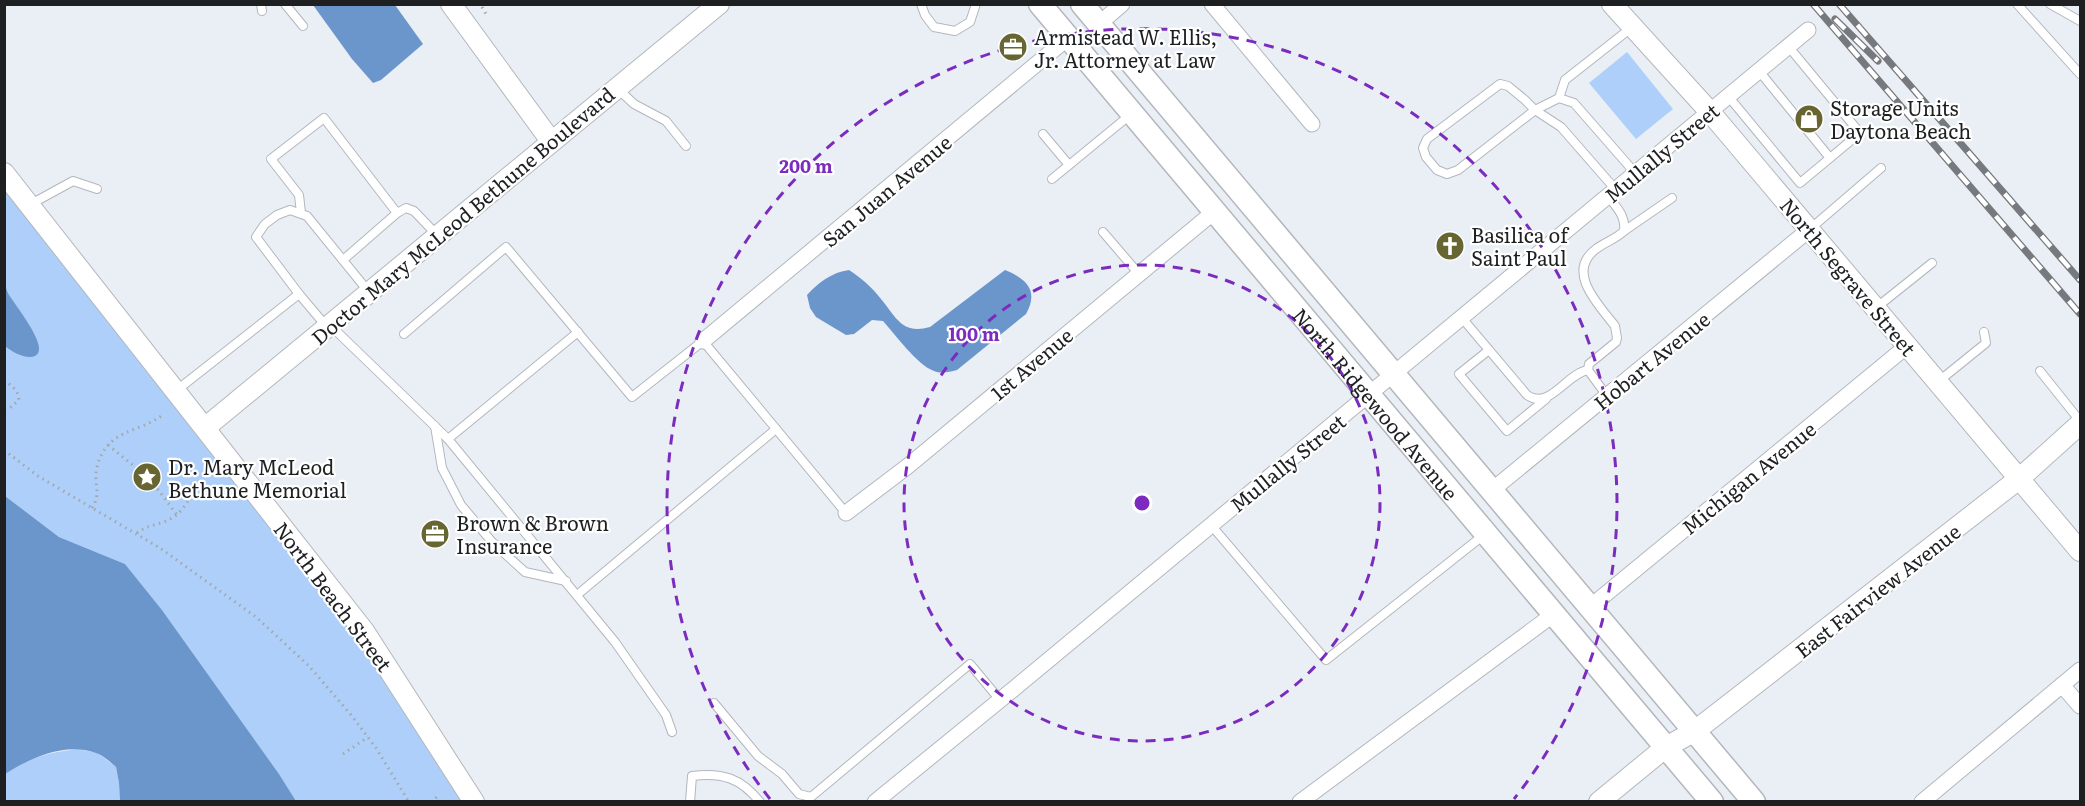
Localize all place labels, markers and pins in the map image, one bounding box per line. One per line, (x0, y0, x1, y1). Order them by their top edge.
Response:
place label: Armistead W. Ellis, Jr. Attorney at Law (1034, 21, 1217, 74)
office icon: Armistead W. Ellis, Jr. Attorney at Law (997, 31, 1029, 63)
place label: Storage Units Daytona Beach (1830, 92, 1971, 145)
shop icon: Storage Units Daytona Beach (1793, 103, 1825, 135)
place label: Basilica of Saint Paul (1471, 219, 1570, 272)
church icon: Basilica of Saint Paul (1434, 230, 1466, 262)
place label: Dr. Mary McLeod Bethune Memorial (168, 451, 347, 504)
place icon: Dr. Mary McLeod Bethune Memorial (131, 461, 163, 493)
centre of rings (1132, 493, 1152, 513)
place label: Brown & Brown Insurance (456, 507, 609, 560)
office icon: Brown & Brown Insurance (419, 518, 451, 550)

